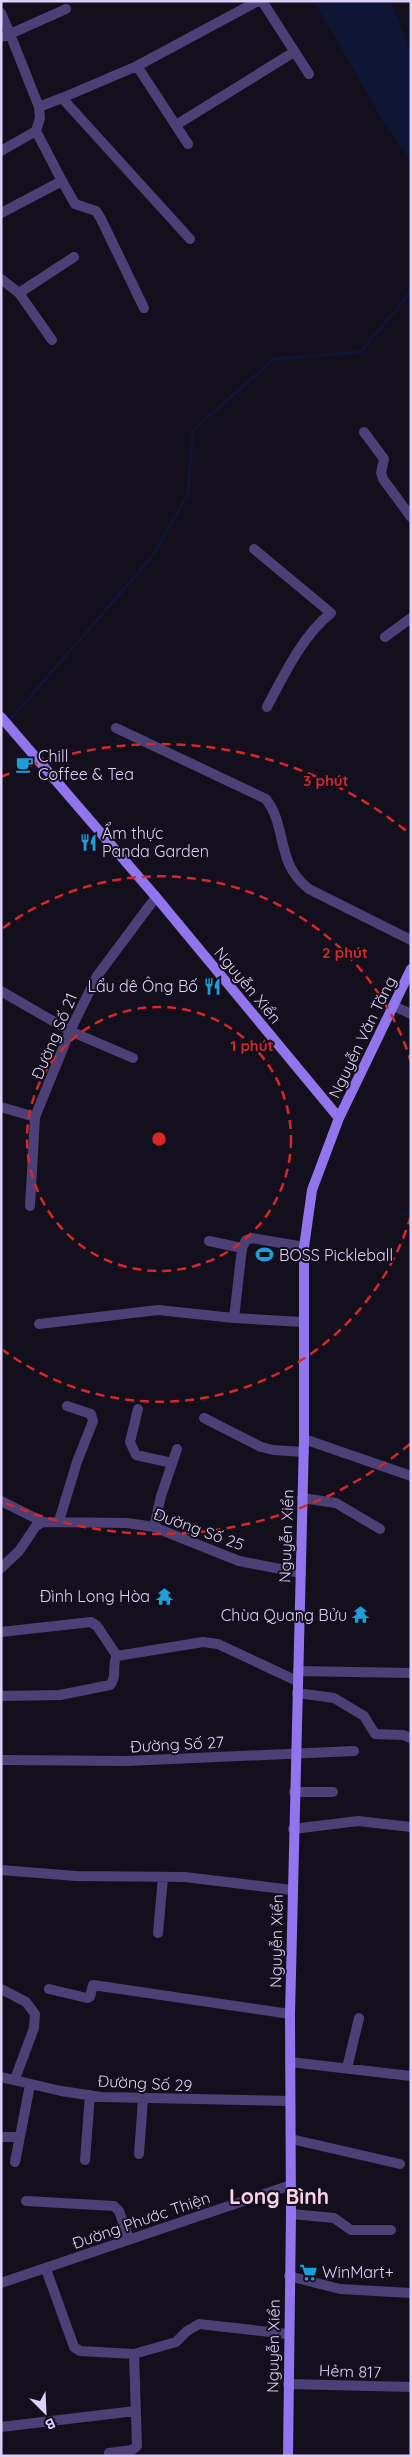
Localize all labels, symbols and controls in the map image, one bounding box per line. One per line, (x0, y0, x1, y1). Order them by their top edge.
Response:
place label: Chill Coffee & Tea (38, 746, 134, 784)
cafe icon: Chill Coffee & Tea (14, 755, 34, 775)
text: 3 phút (303, 771, 349, 790)
place label: Ẩm thực Panda Garden (102, 822, 209, 861)
restaurant icon: Ẩm thực Panda Garden (78, 832, 98, 852)
street label: Nguyễn Xiển (210, 943, 286, 1027)
text: 2 phút (322, 943, 368, 962)
street label: Nguyễn Văn Tăng (324, 973, 400, 1101)
place label: Lẩu dê Ông Bố (87, 976, 198, 996)
restaurant icon: Lẩu dê Ông Bố (202, 976, 222, 996)
street label: Đường Số 21 (27, 990, 81, 1082)
text: 1 phút (230, 1036, 274, 1055)
centre of rings (150, 1130, 168, 1148)
sports icon: BOSS Pickleball (255, 1245, 275, 1265)
place label: BOSS Pickleball (279, 1245, 393, 1265)
street label: Nguyễn Xiển (274, 1489, 298, 1583)
street label: Đường Số 25 (151, 1503, 247, 1555)
place label: Đình Long Hòa (40, 1586, 150, 1606)
temple icon: Đình Long Hòa (154, 1586, 174, 1606)
place label: Chùa Quang Bửu (221, 1605, 347, 1625)
temple icon: Chùa Quang Bửu (351, 1605, 371, 1625)
street label: Đường Số 27 (130, 1732, 224, 1756)
street label: Nguyễn Xiển (265, 1894, 287, 1988)
street label: Đường Số 29 (97, 2071, 193, 2095)
district label: Long Bình (229, 2183, 329, 2209)
street label: Đường Phước Thiện (69, 2187, 213, 2253)
supermarket icon: WinMart+ (298, 2262, 318, 2282)
place label: WinMart+ (322, 2262, 394, 2282)
street label: Nguyễn Xiển (262, 2299, 284, 2393)
street label: Hẻm 817 (319, 2360, 381, 2382)
north arrow (20, 2387, 70, 2437)
text: B (42, 2414, 58, 2434)

